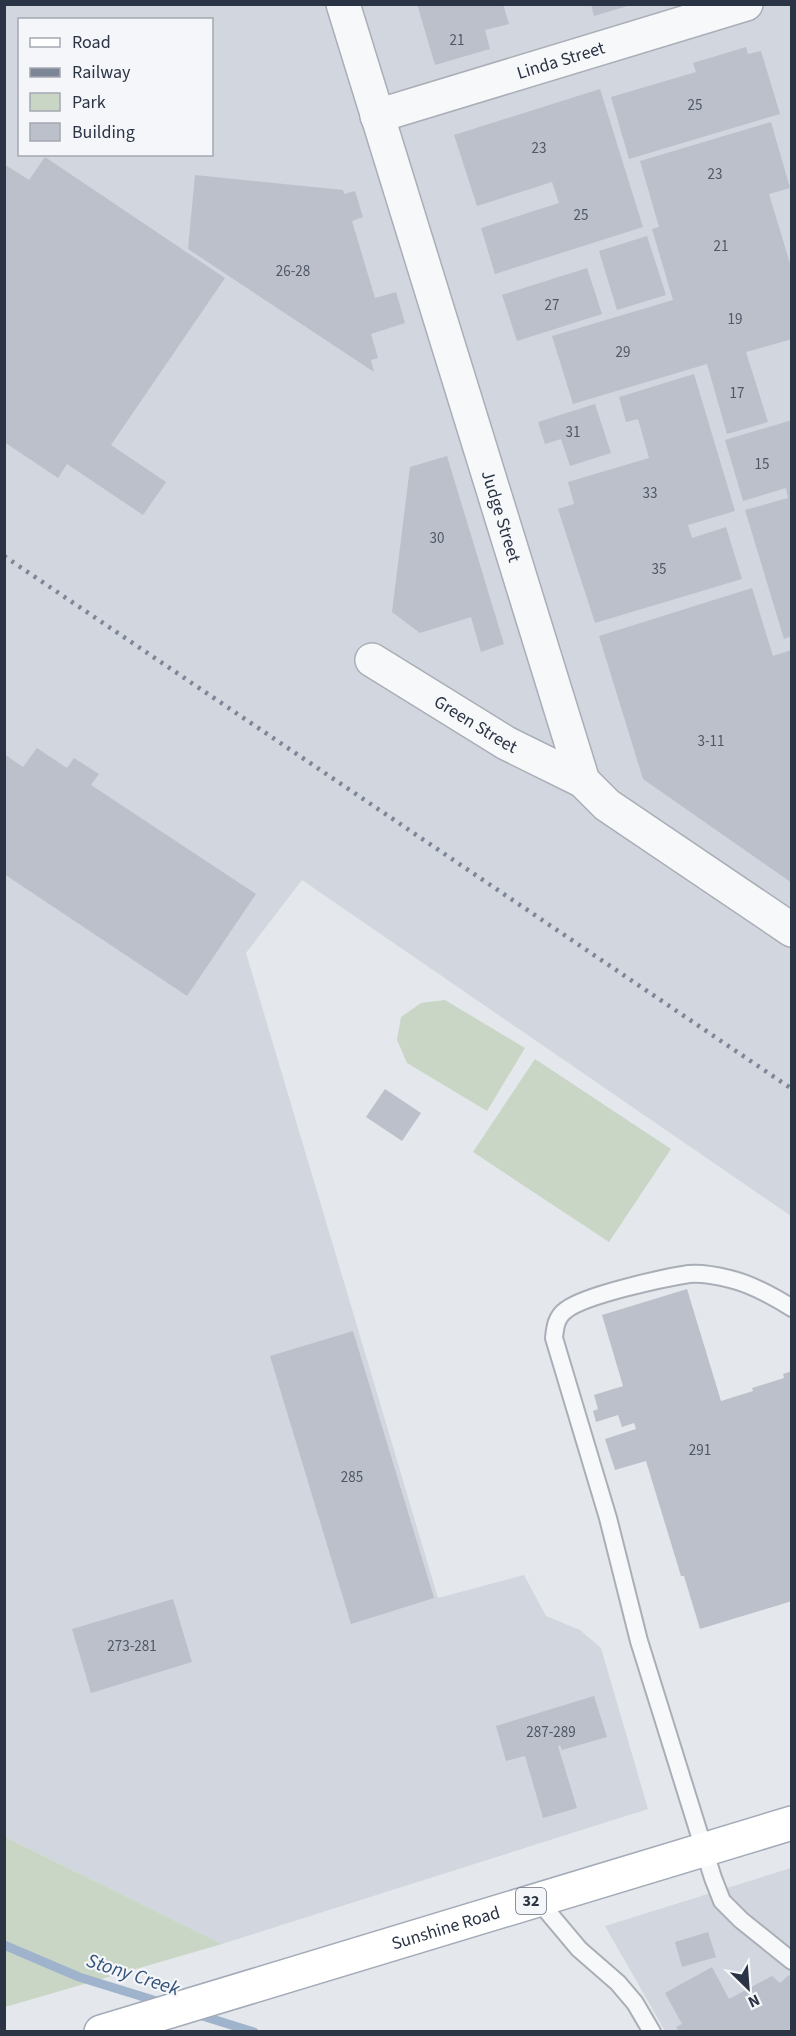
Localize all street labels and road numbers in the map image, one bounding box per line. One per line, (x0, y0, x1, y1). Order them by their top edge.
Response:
street label: Linda Street (514, 35, 608, 85)
street label: Judge Street (475, 467, 527, 565)
street label: Green Street (429, 689, 522, 759)
road number: 32 (516, 1888, 546, 1914)
street label: Sunshine Road (388, 1900, 503, 1956)

